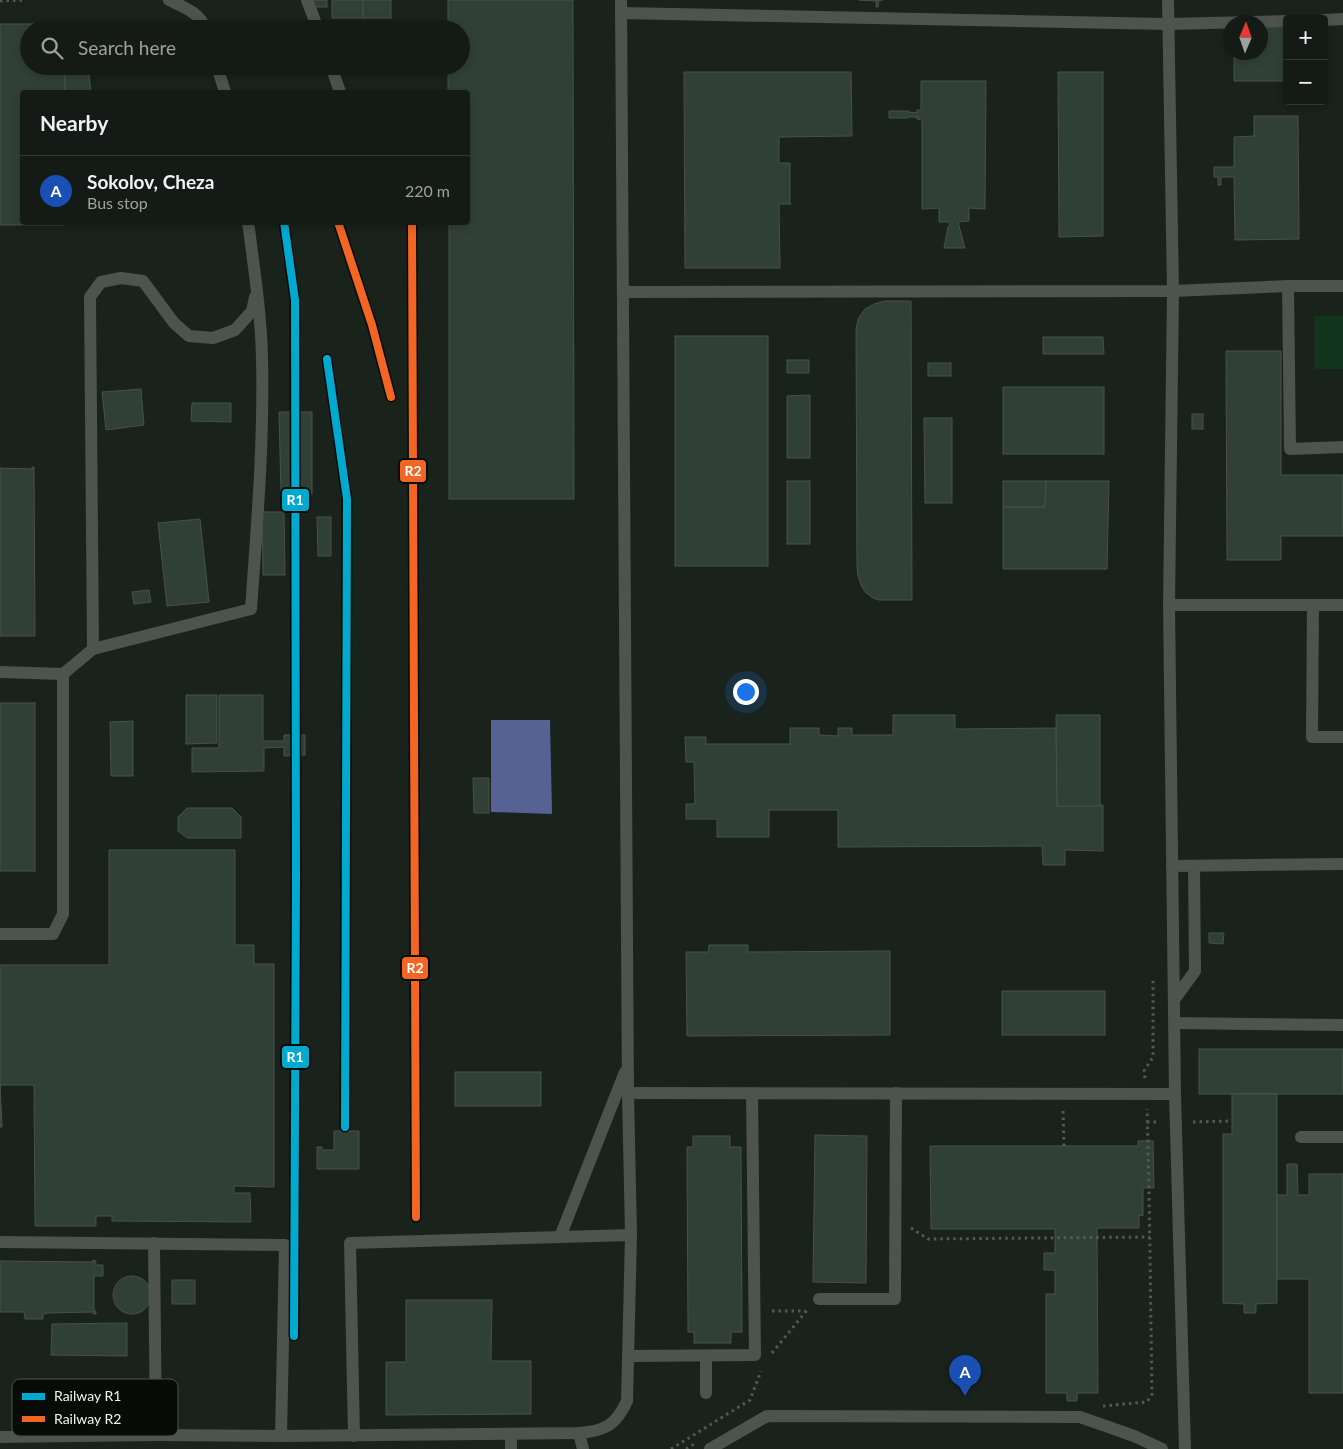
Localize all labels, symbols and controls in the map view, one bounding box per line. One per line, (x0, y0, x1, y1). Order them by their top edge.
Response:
north arrow (1223, 15, 1268, 60)
map controls (1283, 15, 1328, 105)
button: + (1283, 15, 1328, 60)
search box (20, 20, 470, 75)
icon: search (38, 34, 66, 62)
text: Search here (78, 36, 176, 59)
button: − (1283, 60, 1328, 105)
text: Nearby (40, 110, 108, 135)
text: Sokolov, Cheza (87, 170, 214, 193)
text: A (50, 181, 62, 200)
text: 220 m (405, 181, 450, 200)
text: Bus stop (87, 193, 148, 212)
line badge: R2 (399, 459, 427, 483)
text: R2 (404, 462, 422, 479)
line badge: R1 (281, 488, 310, 512)
text: R1 (286, 491, 304, 508)
your location (733, 679, 759, 705)
line badge: R2 (401, 956, 429, 980)
text: R2 (406, 959, 424, 976)
line badge: R1 (281, 1045, 310, 1069)
text: R1 (286, 1048, 304, 1065)
pin: A (949, 1355, 981, 1396)
legend (12, 1379, 178, 1436)
text: Railway R1 (54, 1387, 121, 1404)
text: Railway R2 (54, 1410, 121, 1427)

